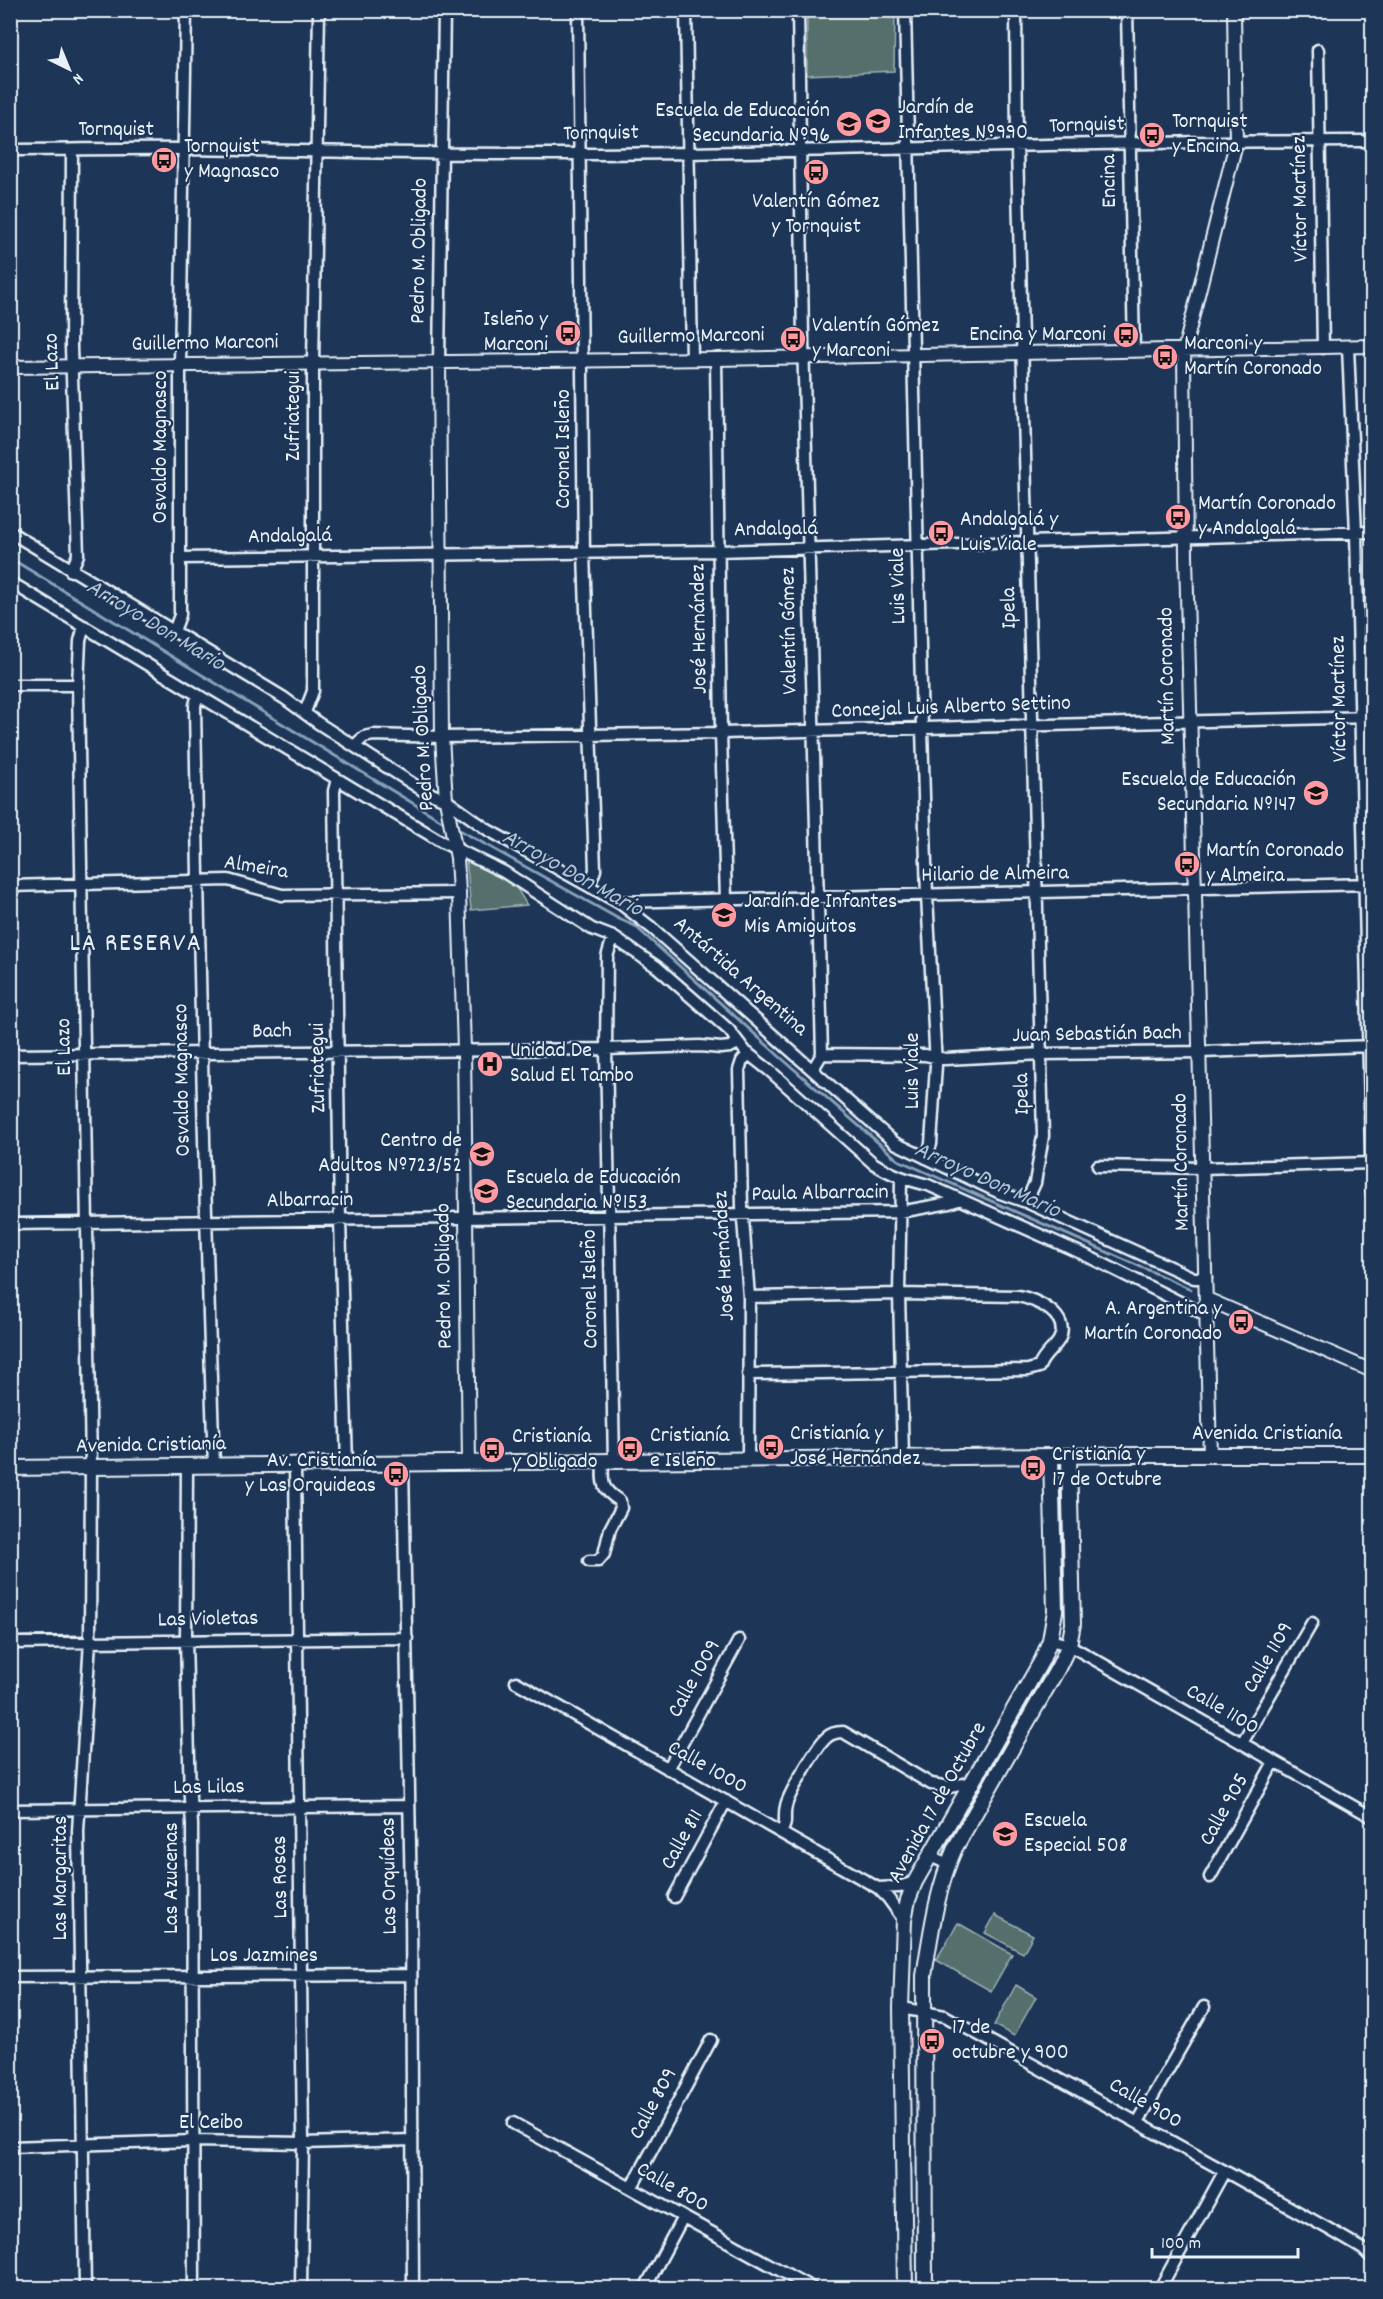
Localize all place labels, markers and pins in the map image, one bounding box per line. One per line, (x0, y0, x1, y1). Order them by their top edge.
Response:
place label: Jardín de Infantes Nº990 (898, 93, 1028, 149)
place label: Escuela de Educación Secundaria Nº96 (655, 96, 830, 152)
school or university icon: Jardín de Infantes Nº990 (863, 106, 893, 136)
place label: Tornquist y Encina (1172, 107, 1248, 163)
school or university icon: Escuela de Educación Secundaria Nº96 (834, 109, 864, 139)
bus stop icon: Tornquist y Encina (1137, 120, 1167, 150)
place label: Tornquist y Magnasco (184, 132, 279, 188)
bus stop icon: Tornquist y Magnasco (149, 145, 179, 175)
bus stop icon: Valentín Gómez y Tornquist (801, 157, 831, 187)
place label: Valentín Gómez y Tornquist (752, 187, 880, 243)
place label: Isleño y Marconi (483, 305, 549, 361)
place label: Valentín Gómez y Marconi (812, 311, 940, 367)
bus stop icon: Isleño y Marconi (553, 318, 583, 348)
place label: Encina y Marconi (969, 320, 1106, 351)
bus stop icon: Encina y Marconi (1111, 320, 1141, 350)
bus stop icon: Valentín Gómez y Marconi (778, 324, 808, 354)
place label: Marconi y Martín Coronado (1184, 329, 1322, 385)
bus stop icon: Marconi y Martín Coronado (1150, 342, 1180, 372)
place label: Martín Coronado y Andalgalá (1198, 489, 1336, 545)
bus stop icon: Martín Coronado y Andalgalá (1163, 502, 1193, 532)
place label: Andalgalá y Luis Viale (960, 505, 1059, 561)
bus stop icon: Andalgalá y Luis Viale (926, 518, 956, 548)
place label: Escuela de Educación Secundaria Nº147 (1121, 765, 1296, 821)
school or university icon: Escuela de Educación Secundaria Nº147 (1301, 778, 1331, 808)
place label: Martín Coronado y Almeira (1206, 836, 1344, 892)
bus stop icon: Martín Coronado y Almeira (1172, 849, 1202, 879)
place label: Jardín de Infantes Mis Amiguitos (744, 887, 897, 943)
school or university icon: Jardín de Infantes Mis Amiguitos (709, 900, 739, 930)
place label: Unidad De Salud El Tambo (510, 1036, 634, 1092)
hospital icon: Unidad De Salud El Tambo (475, 1049, 505, 1079)
place label: Centro de Adultos Nº723/52 (318, 1126, 462, 1182)
school or university icon: Centro de Adultos Nº723/52 (467, 1139, 497, 1169)
place label: Escuela de Educación Secundaria Nº153 (506, 1163, 681, 1219)
school or university icon: Escuela de Educación Secundaria Nº153 (471, 1176, 501, 1206)
place label: A. Argentina y Martín Coronado (1084, 1294, 1223, 1350)
bus stop icon: A. Argentina y Martín Coronado (1226, 1307, 1256, 1337)
place label: Cristianía y José Hernández (790, 1419, 921, 1475)
place label: Cristianía e Isleño (650, 1421, 730, 1477)
place label: Cristianía y Obligado (512, 1422, 597, 1478)
bus stop icon: Cristianía y José Hernández (756, 1432, 786, 1462)
bus stop icon: Cristianía e Isleño (615, 1434, 645, 1464)
bus stop icon: Cristianía y Obligado (477, 1435, 507, 1465)
place label: Cristianía y 17 de Octubre (1052, 1440, 1162, 1496)
place label: Av. Cristianía y Las Orquideas (245, 1446, 377, 1502)
bus stop icon: Cristianía y 17 de Octubre (1018, 1453, 1048, 1483)
bus stop icon: Av. Cristianía y Las Orquideas (381, 1459, 411, 1489)
place label: Escuela Especial 508 (1024, 1806, 1128, 1862)
school or university icon: Escuela Especial 508 (990, 1819, 1020, 1849)
place label: 17 de octubre y 900 (952, 2013, 1069, 2069)
bus stop icon: 17 de octubre y 900 (917, 2026, 947, 2056)

